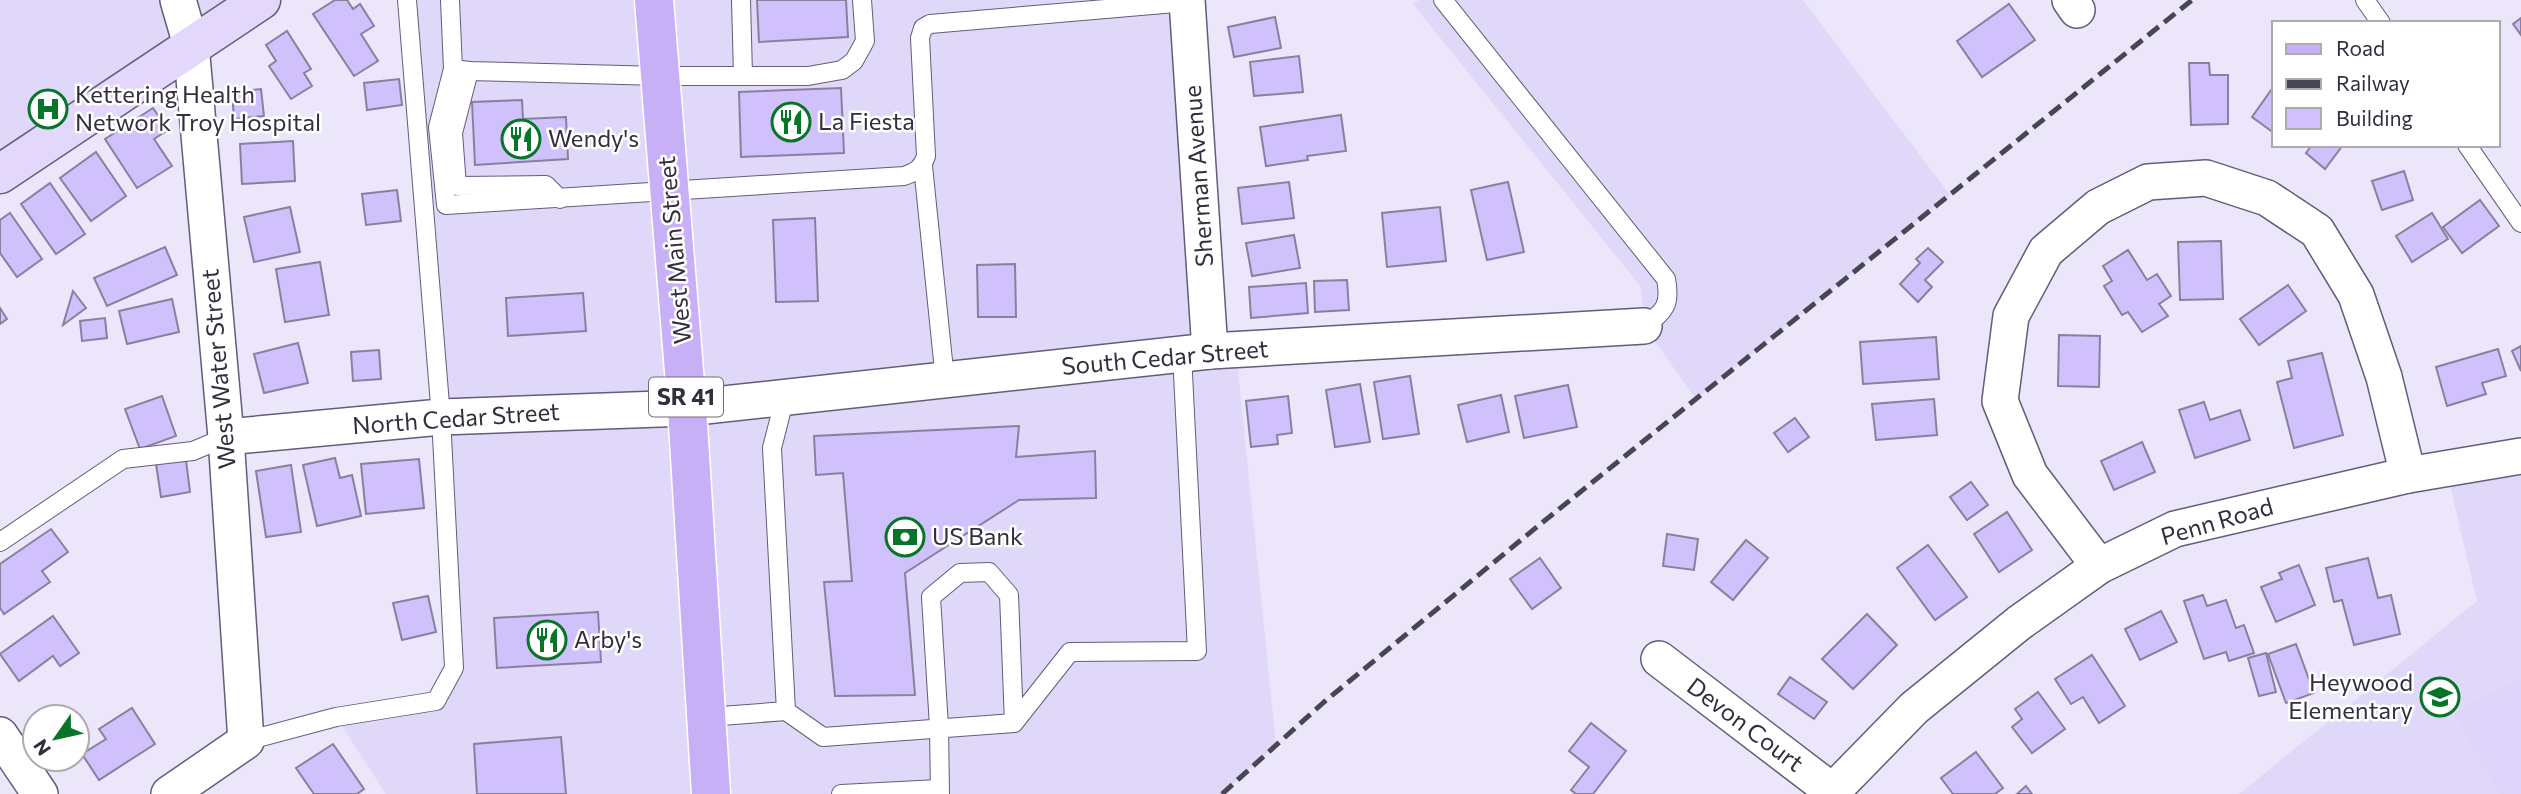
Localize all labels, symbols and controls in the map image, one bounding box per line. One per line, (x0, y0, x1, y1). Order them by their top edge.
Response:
legend (2272, 21, 2500, 147)
text: Road (2336, 35, 2385, 60)
text: Railway (2336, 70, 2410, 95)
place label: Kettering Health Network Troy Hospital (75, 79, 321, 136)
street label: Sherman Avenue (1177, 84, 1218, 268)
hospital icon: Kettering Health Network Troy Hospital (27, 88, 69, 130)
restaurant icon: La Fiesta (770, 101, 812, 143)
text: Building (2336, 105, 2413, 130)
place label: La Fiesta (818, 106, 915, 135)
restaurant icon: Wendy's (500, 118, 542, 160)
place label: Wendy's (548, 123, 639, 152)
street label: West Main Street (651, 155, 696, 345)
street label: West Water Street (194, 268, 241, 470)
street label: South Cedar Street (1060, 333, 1270, 380)
road number: SR 41 (649, 378, 723, 416)
street label: North Cedar Street (351, 396, 561, 439)
street label: Penn Road (2157, 491, 2276, 550)
bank icon: US Bank (884, 516, 926, 558)
place label: US Bank (932, 521, 1023, 550)
restaurant icon: Arby's (526, 619, 568, 661)
place label: Arby's (574, 624, 642, 653)
place label: Heywood Elementary (2288, 667, 2413, 724)
street label: Devon Court (1682, 671, 1810, 777)
school or university icon: Heywood Elementary (2419, 676, 2461, 718)
north arrow (21, 703, 91, 773)
text: N (28, 735, 55, 760)

